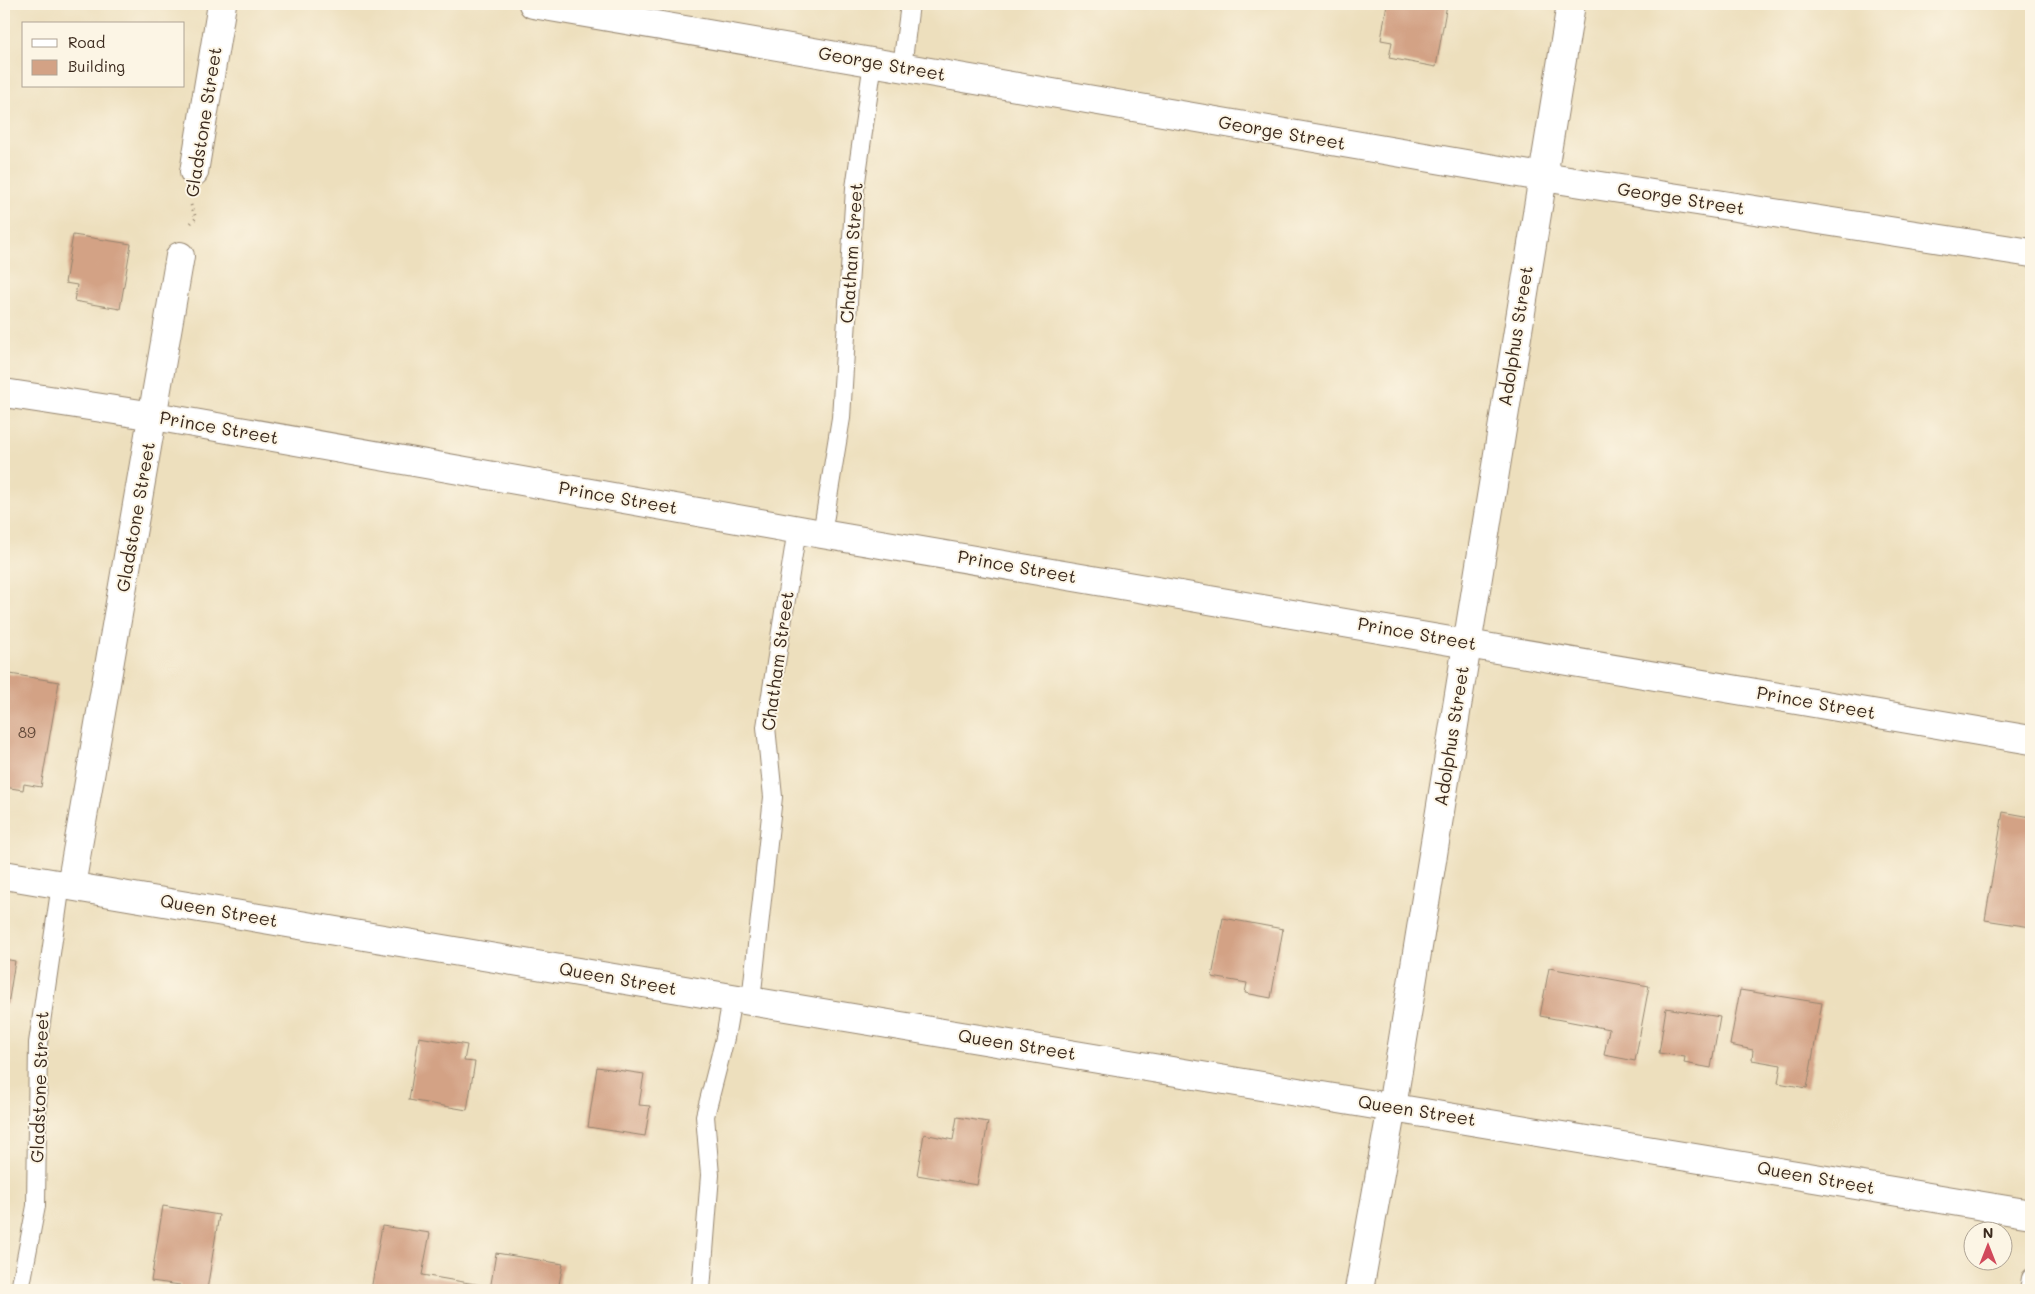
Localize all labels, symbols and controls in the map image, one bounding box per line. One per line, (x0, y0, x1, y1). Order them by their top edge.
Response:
legend (22, 22, 185, 88)
text: Road (68, 32, 105, 52)
street label: George Street (817, 40, 948, 86)
street label: Gladstone Street (179, 45, 227, 199)
text: Building (68, 56, 125, 76)
street label: George Street (1217, 109, 1348, 155)
street label: George Street (1616, 176, 1747, 220)
street label: Chatham Street (834, 182, 868, 324)
street label: Adolphus Street (1492, 264, 1538, 408)
street label: Prince Street (158, 405, 280, 449)
street label: Gladstone Street (110, 440, 160, 594)
street label: Prince Street (557, 475, 679, 519)
street label: Prince Street (956, 544, 1078, 588)
street label: Chatham Street (755, 589, 799, 732)
street label: Prince Street (1356, 611, 1478, 655)
street label: Adolphus Street (1428, 664, 1474, 808)
street label: Prince Street (1755, 680, 1877, 724)
house number: 89 (18, 722, 36, 742)
street label: Queen Street (158, 888, 280, 932)
street label: Queen Street (557, 956, 679, 1000)
street label: Gladstone Street (24, 1011, 54, 1163)
street label: Queen Street (956, 1023, 1078, 1065)
street label: Queen Street (1356, 1089, 1478, 1131)
street label: Queen Street (1755, 1155, 1877, 1199)
north arrow (1962, 1222, 2012, 1272)
text: N (1983, 1223, 1993, 1242)

